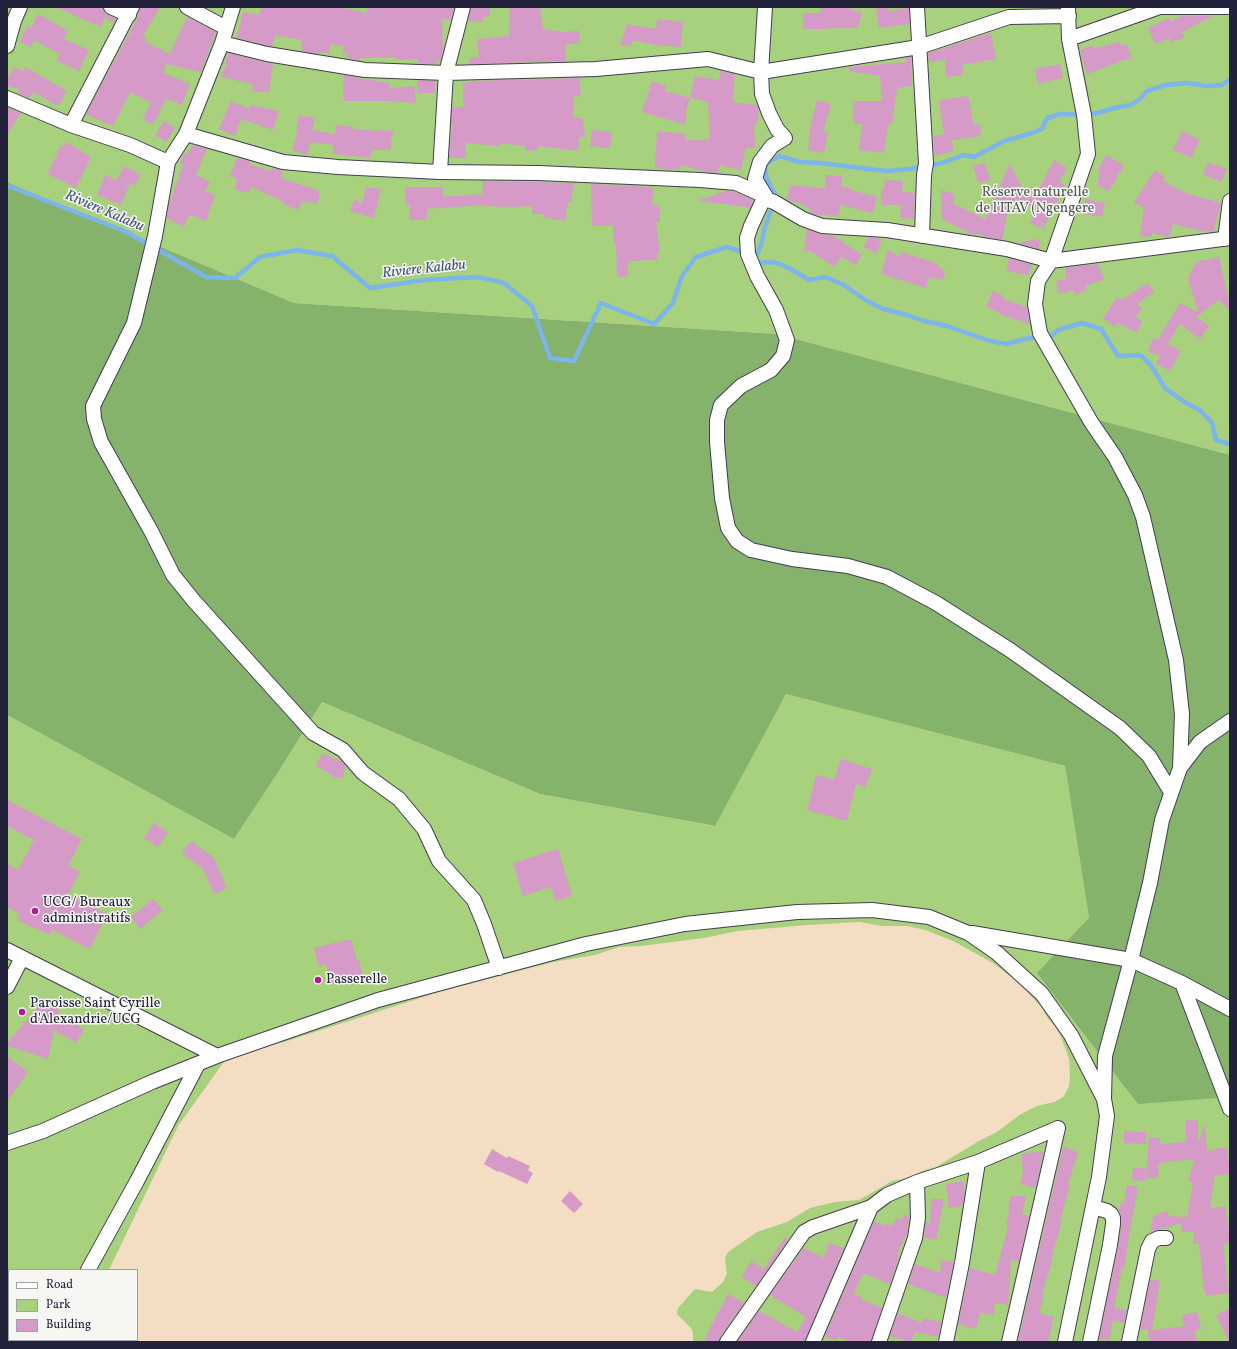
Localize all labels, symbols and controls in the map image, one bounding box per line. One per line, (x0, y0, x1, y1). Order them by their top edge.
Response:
park label: Réserve naturelle de l'ITAV (Ngengere (975, 185, 1095, 218)
water label: Riviere Kalabu (62, 187, 146, 237)
water label: Riviere Kalabu (381, 257, 467, 283)
place label: UCG/ Bureaux administratifs (43, 895, 131, 928)
marker: UCG/ Bureaux administratifs (30, 906, 40, 916)
place label: Passerelle (326, 972, 387, 988)
marker: Passerelle (313, 975, 323, 985)
place label: Paroisse Saint Cyrille d'Alexandrie/UCG (30, 996, 160, 1028)
marker: Paroisse Saint Cyrille d'Alexandrie/UCG (17, 1007, 27, 1017)
legend (8, 1269, 138, 1341)
text: Road (46, 1277, 73, 1293)
text: Park (46, 1297, 71, 1313)
text: Building (46, 1317, 91, 1333)

